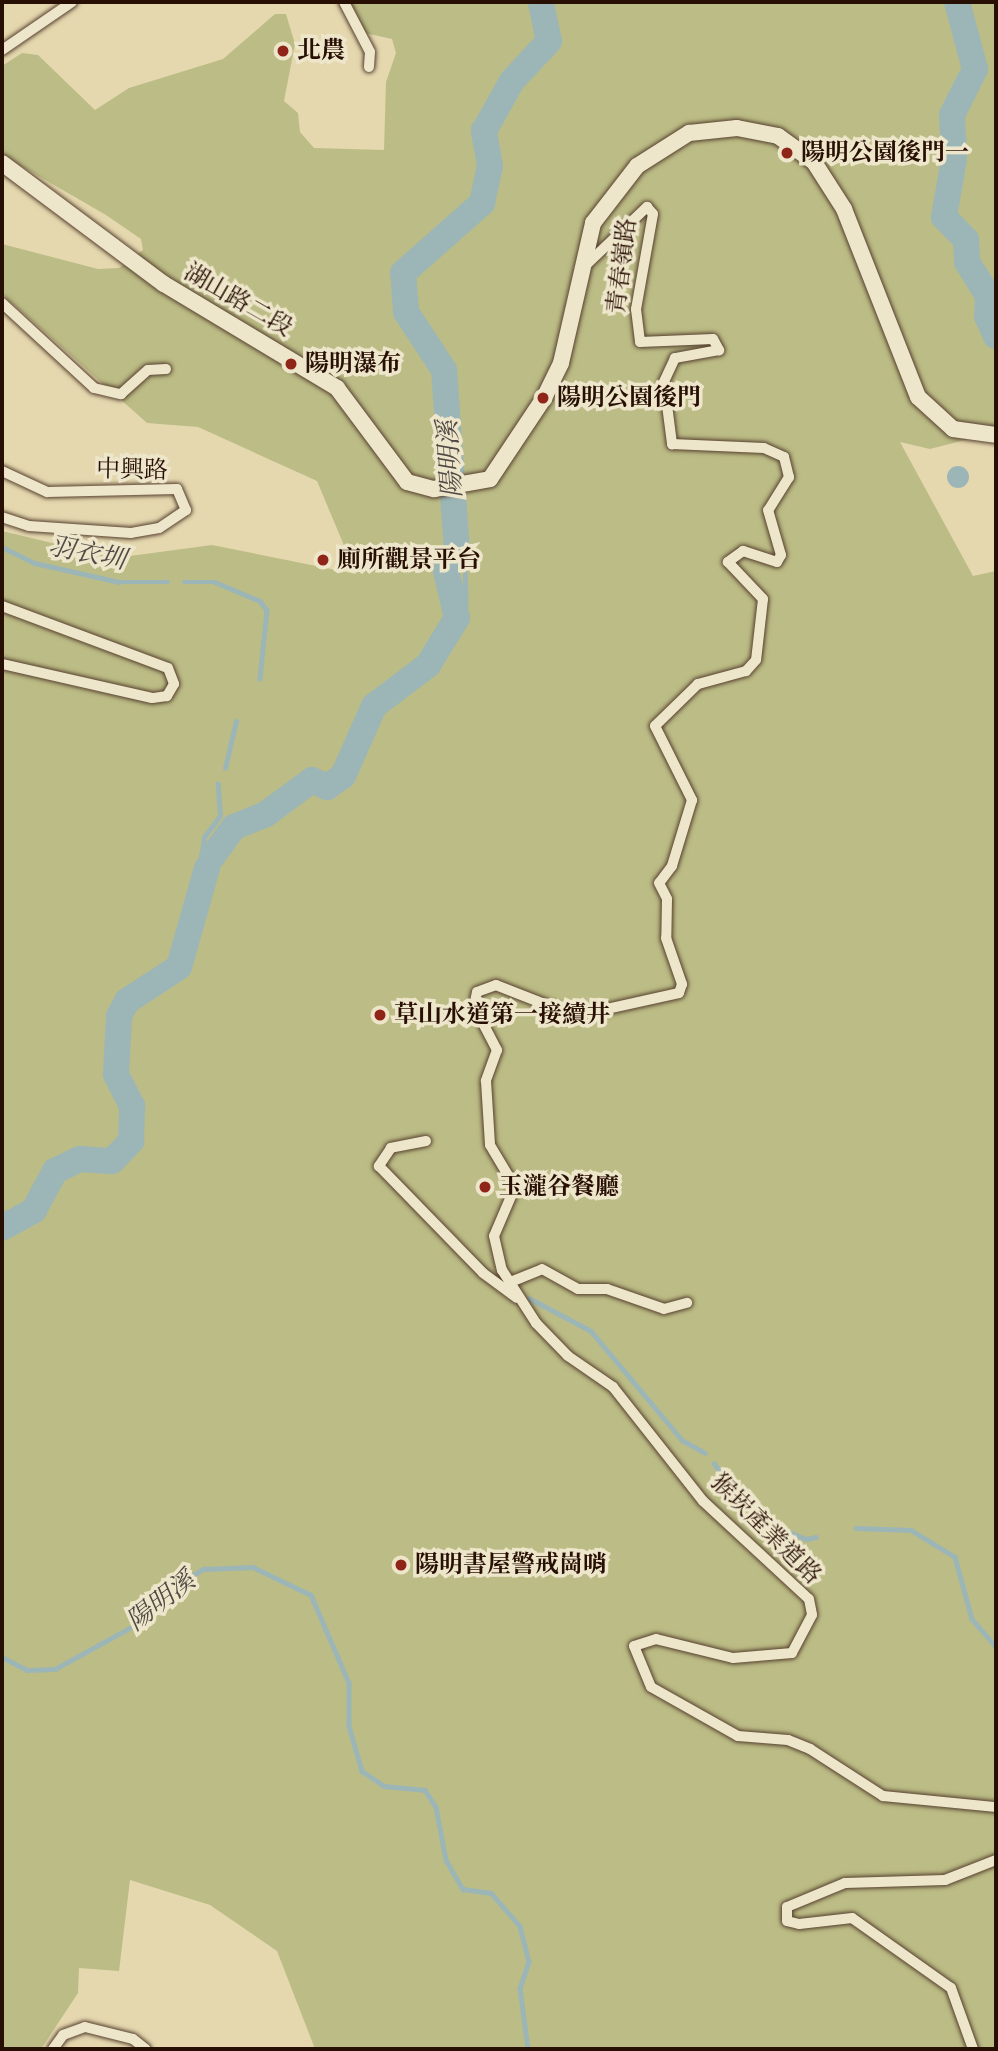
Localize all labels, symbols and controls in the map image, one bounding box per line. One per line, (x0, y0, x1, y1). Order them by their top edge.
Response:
place label: 北農 (297, 37, 345, 65)
marker: 北農 (275, 43, 291, 59)
place label: 陽明公園後門一 (801, 139, 969, 167)
marker: 陽明公園後門一 (779, 145, 795, 161)
street label: 青春嶺路 (602, 217, 642, 315)
street label: 湖山路二段 (179, 258, 297, 342)
place label: 陽明瀑布 (305, 350, 401, 378)
marker: 陽明瀑布 (283, 356, 299, 372)
place label: 陽明公園後門 (557, 384, 701, 412)
marker: 陽明公園後門 (535, 390, 551, 406)
water label: 陽明溪 (432, 419, 468, 499)
street label: 中興路 (96, 455, 168, 485)
water label: 羽衣圳 (46, 530, 128, 576)
place label: 廁所觀景平台 (337, 546, 481, 574)
marker: 廁所觀景平台 (315, 552, 331, 568)
place label: 草山水道第一接續井 (394, 1001, 610, 1029)
marker: 草山水道第一接續井 (372, 1007, 388, 1023)
place label: 玉瀧谷餐廳 (499, 1173, 619, 1201)
marker: 玉瀧谷餐廳 (477, 1179, 493, 1195)
street label: 猴崁產業道路 (705, 1468, 827, 1590)
place label: 陽明書屋警戒崗哨 (415, 1551, 607, 1579)
marker: 陽明書屋警戒崗哨 (393, 1557, 409, 1573)
water label: 陽明溪 (121, 1565, 201, 1637)

